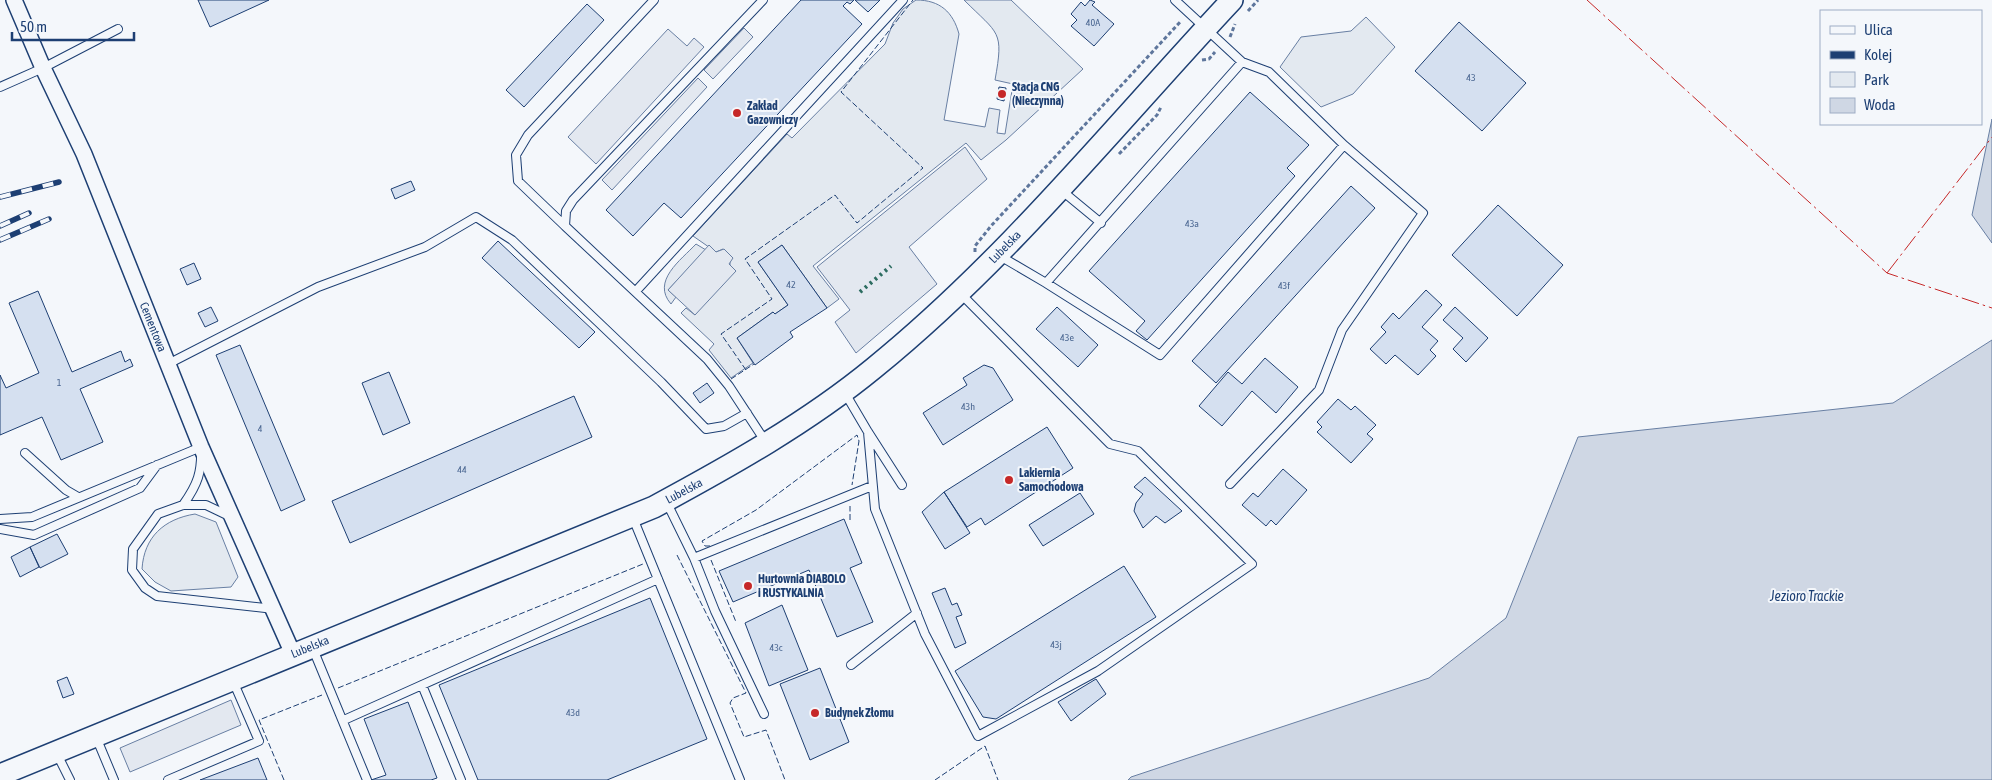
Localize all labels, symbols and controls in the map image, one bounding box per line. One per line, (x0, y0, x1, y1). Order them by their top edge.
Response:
scale bar (12, 10, 135, 42)
legend (1820, 10, 1982, 125)
house number: 40A (1086, 17, 1100, 28)
text: 50 m (20, 18, 47, 35)
text: Ulica (1864, 21, 1893, 38)
text: Kolej (1864, 46, 1892, 63)
text: Park (1864, 71, 1889, 88)
house number: 43 (1466, 72, 1476, 83)
place label: Stacja CNG (Nieczynna) (1012, 80, 1064, 108)
marker: Stacja CNG (Nieczynna) (996, 88, 1008, 100)
text: Woda (1864, 96, 1896, 113)
place label: Zakład Gazowniczy (747, 99, 798, 127)
marker: Zakład Gazowniczy (731, 107, 743, 119)
house number: 43a (1185, 218, 1199, 229)
street label: Lubelska (986, 228, 1024, 266)
house number: 42 (786, 279, 796, 290)
house number: 43f (1278, 280, 1290, 291)
street label: Cementowa (137, 300, 169, 354)
house number: 43e (1060, 332, 1074, 343)
house number: 1 (57, 377, 62, 388)
house number: 43h (961, 401, 975, 412)
house number: 4 (258, 423, 263, 434)
house number: 44 (457, 464, 467, 475)
place label: Lakiernia Samochodowa (1019, 466, 1084, 494)
marker: Lakiernia Samochodowa (1003, 474, 1015, 486)
street label: Lubelska (663, 475, 705, 507)
place label: Hurtownia DIABOLO i RUSTYKALNIA (758, 572, 846, 600)
marker: Hurtownia DIABOLO i RUSTYKALNIA (742, 580, 754, 592)
water label: Jezioro Trackie (1769, 588, 1844, 604)
street label: Lubelska (289, 633, 331, 661)
house number: 43j (1050, 639, 1062, 650)
house number: 43c (769, 642, 783, 653)
place label: Budynek Złomu (825, 706, 894, 720)
house number: 43d (566, 707, 580, 718)
marker: Budynek Złomu (809, 707, 821, 719)

